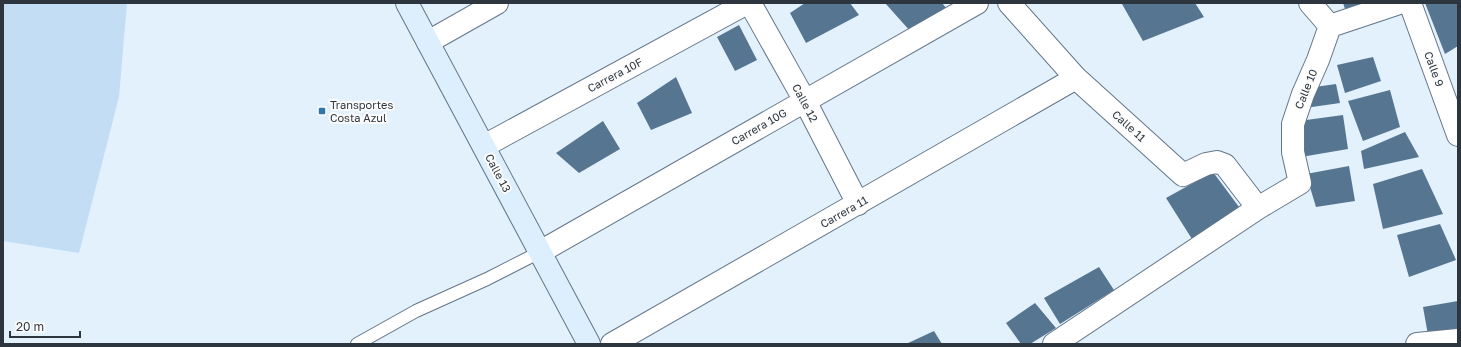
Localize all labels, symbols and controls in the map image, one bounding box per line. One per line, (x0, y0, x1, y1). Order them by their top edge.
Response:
street label: Calle 9 (1422, 49, 1447, 88)
street label: Carrera 10F (585, 54, 645, 94)
street label: Calle 10 (1292, 67, 1319, 111)
street label: Calle 12 (790, 81, 821, 124)
place label: Transportes Costa Azul (330, 98, 393, 124)
street label: Carrera 10G (729, 105, 789, 148)
marker: Transportes Costa Azul (317, 106, 327, 116)
street label: Calle 11 (1110, 107, 1149, 144)
street label: Calle 13 (483, 151, 514, 194)
street label: Carrera 11 (818, 193, 870, 230)
scale bar (10, 313, 80, 339)
text: 20 m (16, 319, 44, 334)

